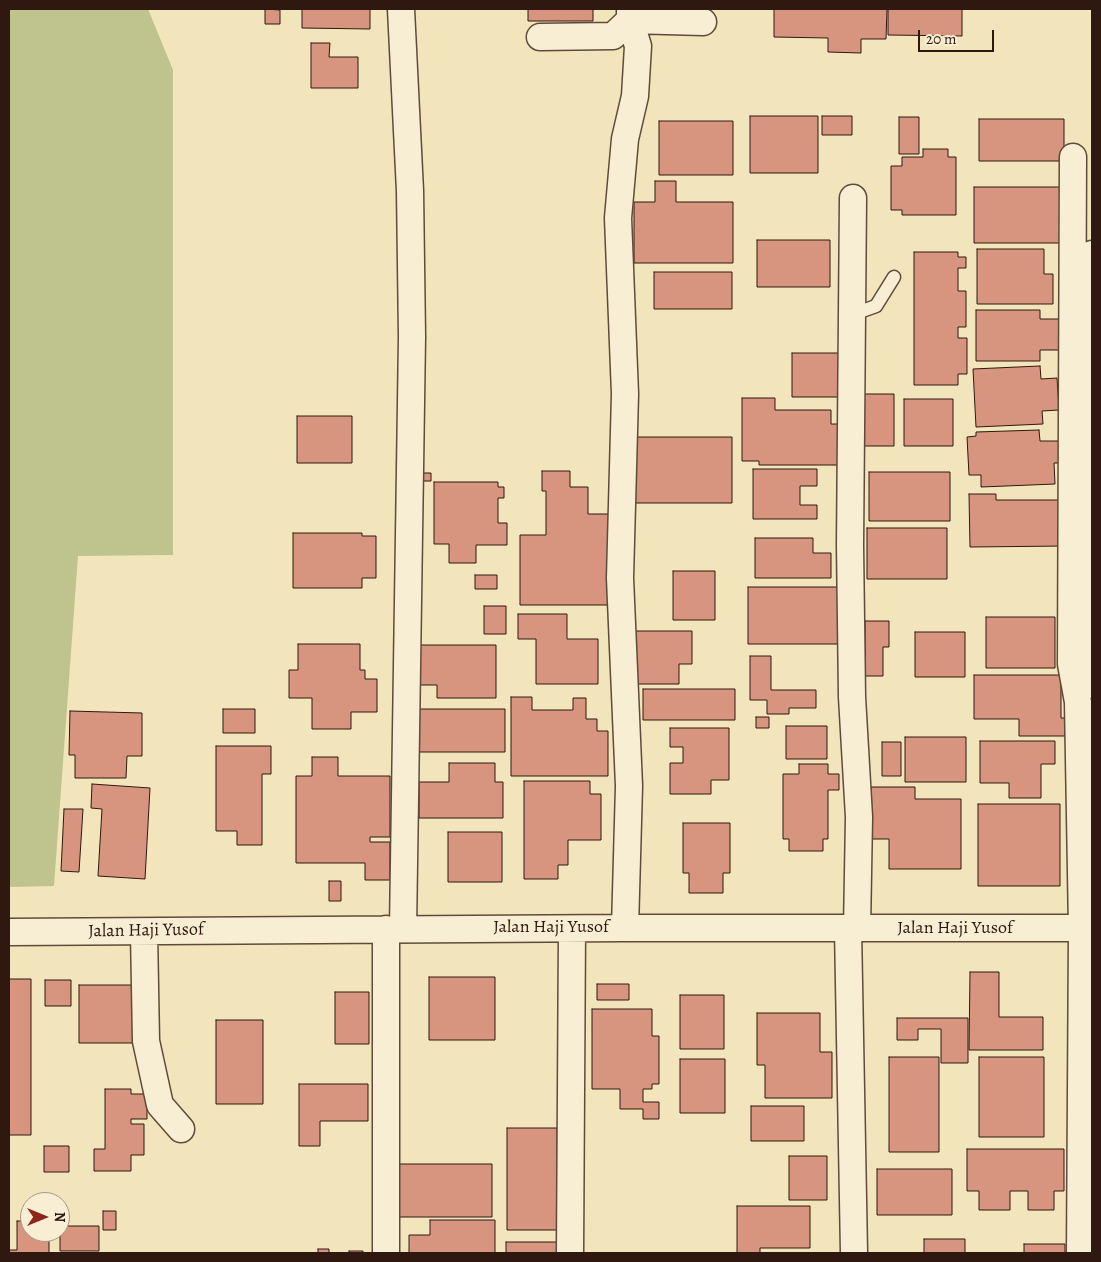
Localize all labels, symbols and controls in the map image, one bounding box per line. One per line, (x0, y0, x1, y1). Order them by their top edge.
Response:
scale bar (921, 20, 997, 52)
text: 20 m (926, 29, 957, 49)
street label: Jalan Haji Yusof (493, 917, 609, 939)
street label: Jalan Haji Yusof (897, 918, 1013, 940)
street label: Jalan Haji Yusof (88, 919, 204, 943)
north arrow (20, 1192, 70, 1242)
text: N (50, 1212, 69, 1222)

